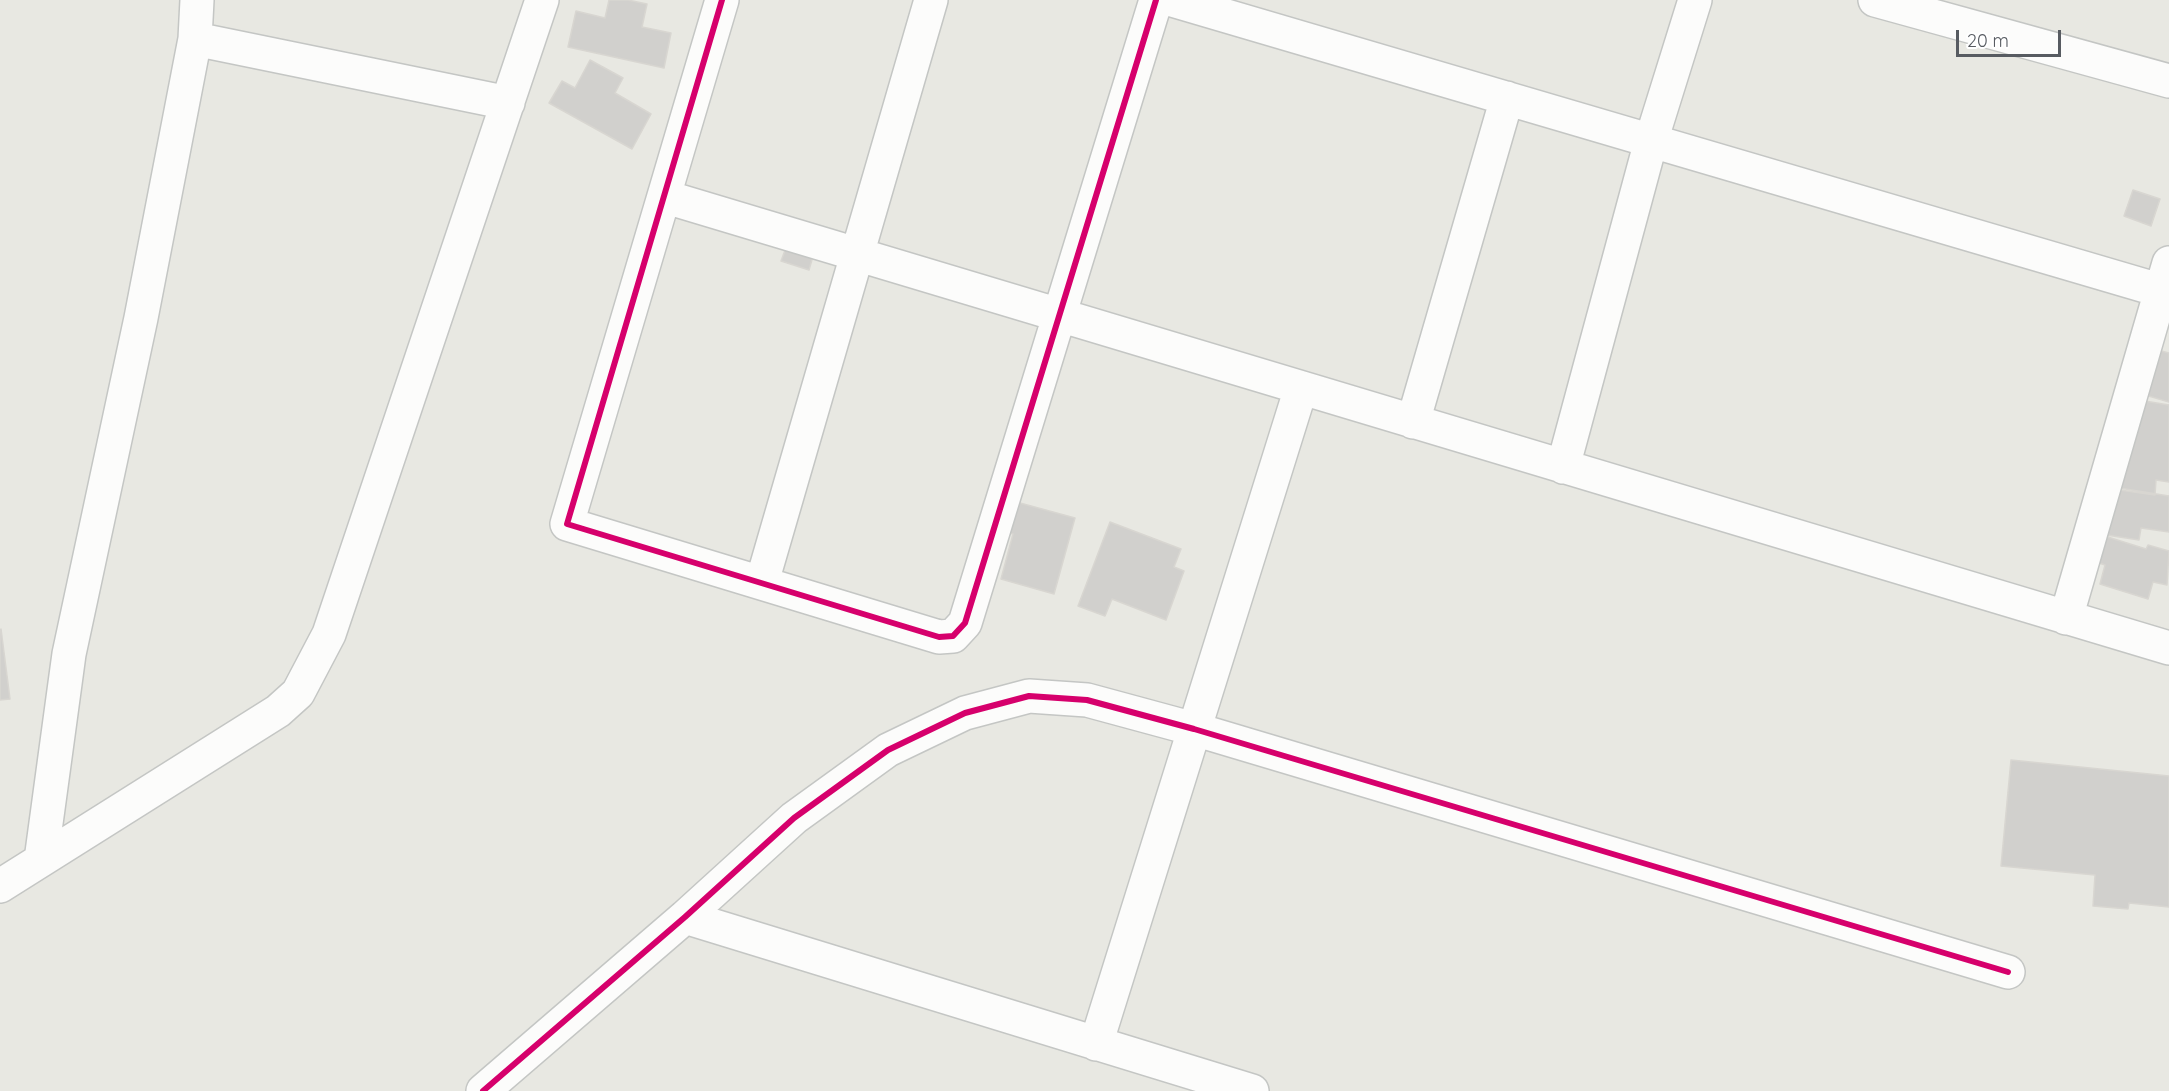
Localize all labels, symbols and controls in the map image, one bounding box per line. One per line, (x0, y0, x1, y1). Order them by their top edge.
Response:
scale bar (1959, 18, 2064, 56)
text: 20 m (1967, 29, 2009, 52)

